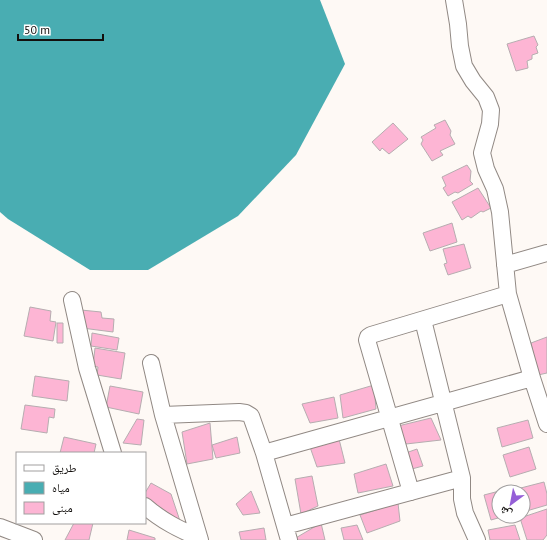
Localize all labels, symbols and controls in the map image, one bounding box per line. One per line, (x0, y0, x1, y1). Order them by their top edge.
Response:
scale bar (18, 16, 103, 42)
text: 50 m (24, 22, 50, 37)
legend (16, 452, 146, 524)
text: طريق (52, 460, 77, 475)
text: مياه (52, 480, 70, 495)
north arrow (491, 484, 531, 524)
text: مبنى (52, 500, 73, 515)
text: ش (497, 502, 515, 522)

